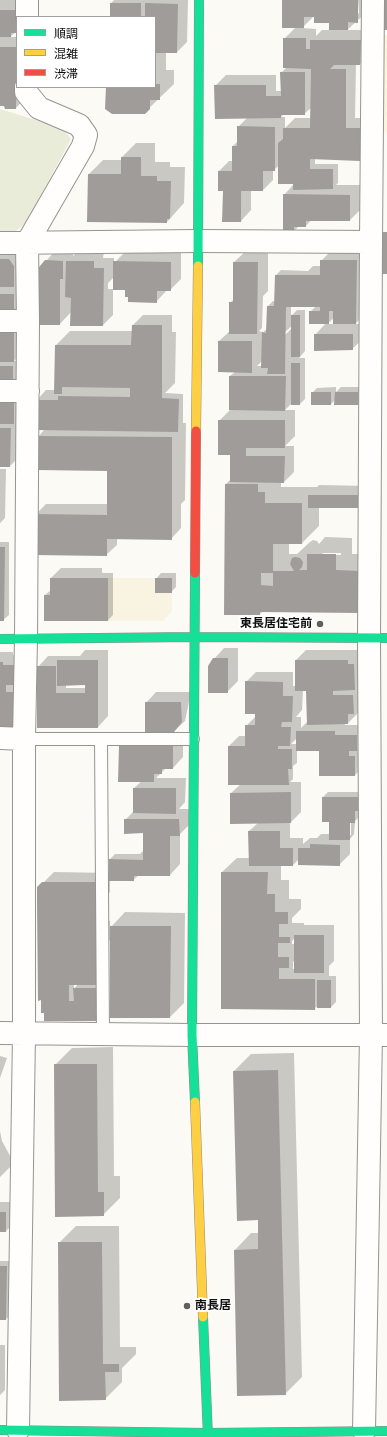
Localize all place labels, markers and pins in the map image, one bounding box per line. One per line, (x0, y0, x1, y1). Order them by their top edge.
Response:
place label: 東長居住宅前 (240, 617, 312, 631)
marker: 東長居住宅前 (315, 619, 325, 629)
place label: 南長居 (195, 1299, 231, 1313)
marker: 南長居 (182, 1301, 192, 1311)

